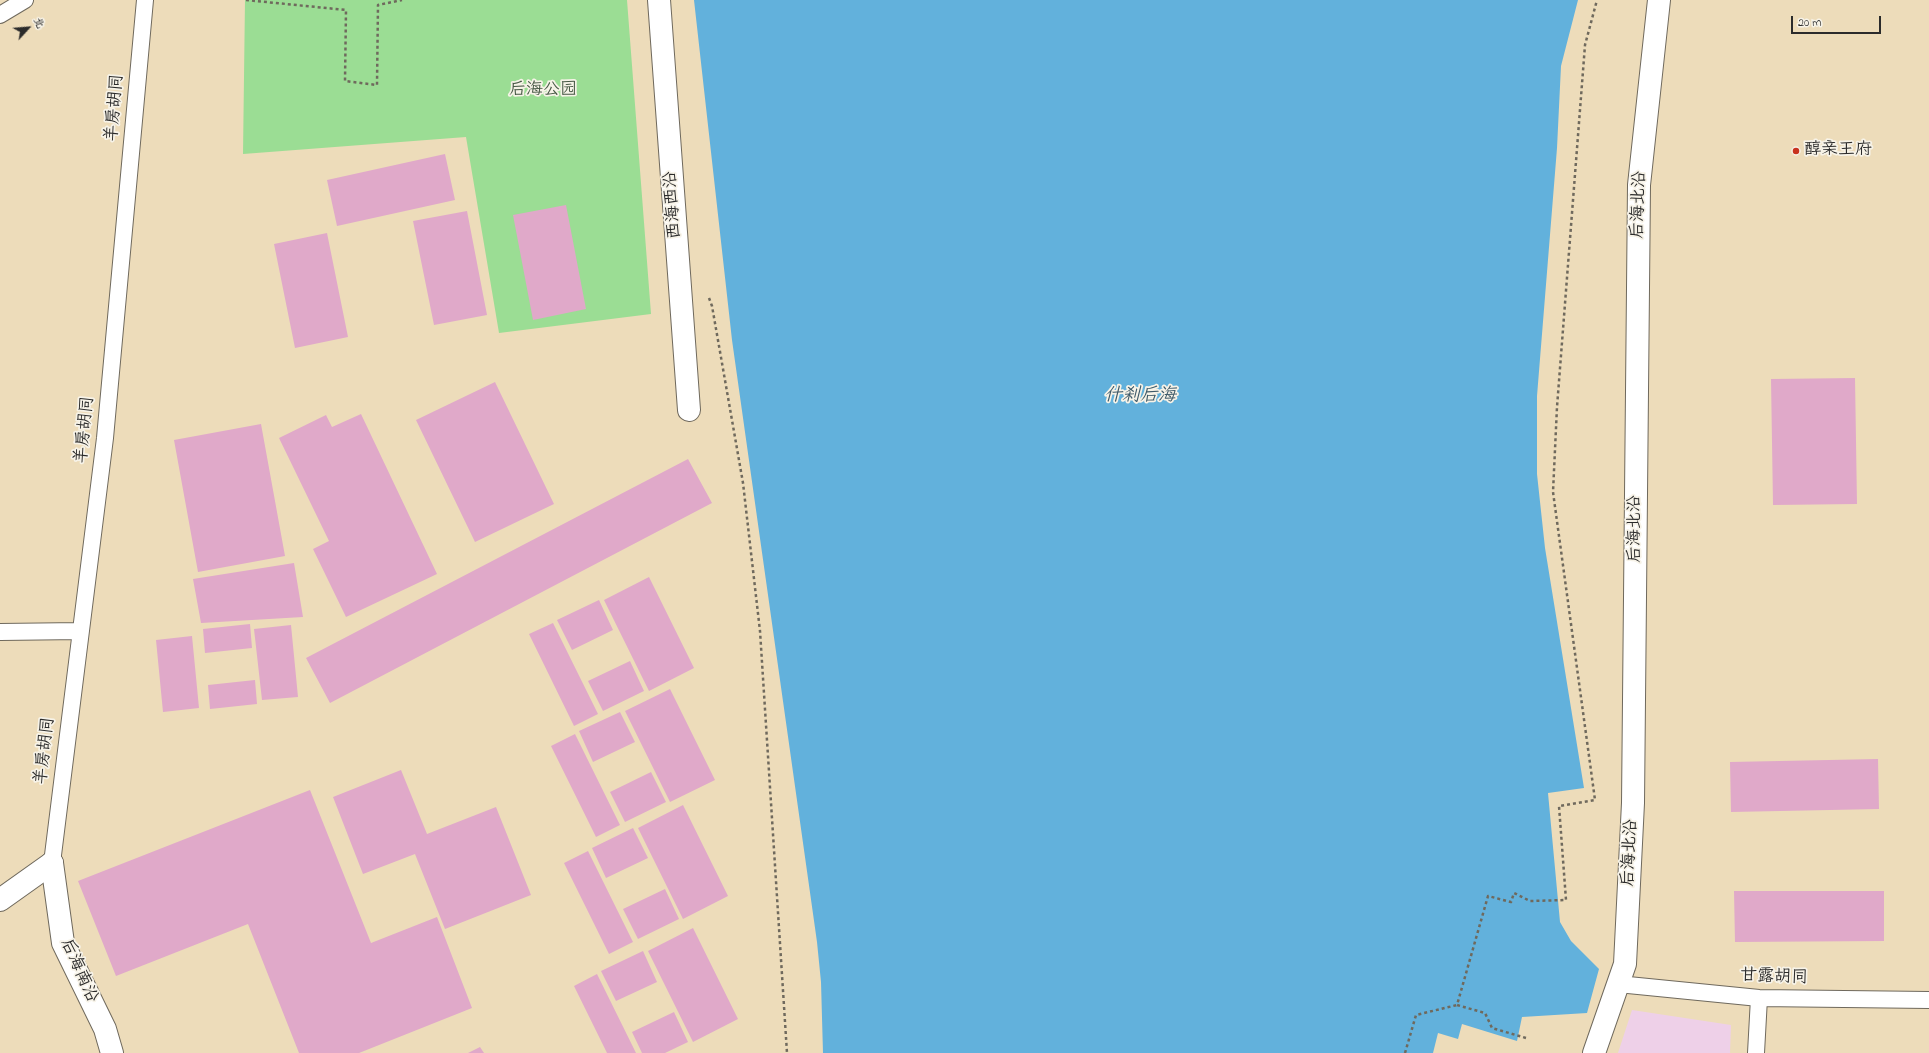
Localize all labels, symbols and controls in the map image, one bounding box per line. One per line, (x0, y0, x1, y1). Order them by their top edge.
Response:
north arrow (8, 8, 48, 48)
scale bar (1793, 8, 1883, 34)
text: 北 (29, 14, 48, 31)
text: 20 m (1798, 14, 1821, 32)
street label: 羊房胡同 (103, 73, 129, 143)
park label: 后海公园 (509, 81, 577, 101)
place label: 醇亲王府 (1804, 141, 1872, 161)
marker: 醇亲王府 (1791, 146, 1801, 156)
street label: 西海西沿 (661, 170, 687, 240)
street label: 后海北沿 (1629, 171, 1651, 239)
water label: 什刹后海 (1104, 386, 1176, 408)
street label: 羊房胡同 (72, 395, 100, 465)
street label: 后海北沿 (1626, 495, 1646, 563)
street label: 羊房胡同 (32, 716, 60, 786)
street label: 后海北沿 (1619, 819, 1643, 887)
street label: 后海南沿 (55, 936, 101, 1006)
street label: 甘露胡同 (1740, 967, 1808, 989)

